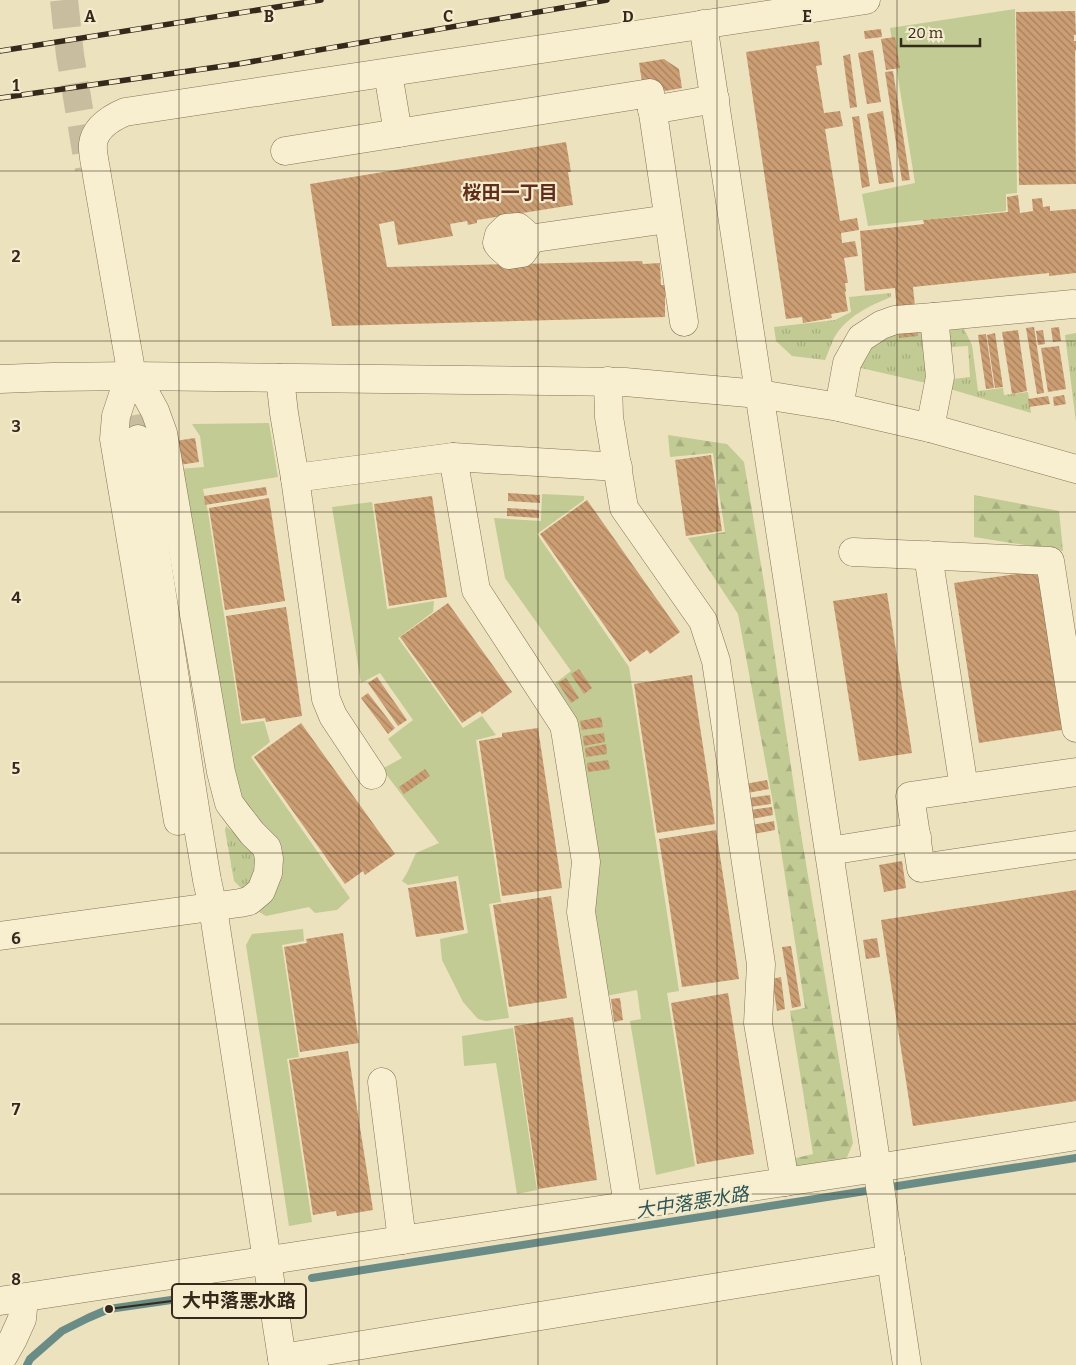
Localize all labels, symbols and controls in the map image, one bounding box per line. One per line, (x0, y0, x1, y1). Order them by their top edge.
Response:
text: A (84, 7, 96, 26)
text: B (264, 7, 274, 26)
text: C (443, 7, 453, 26)
text: D (622, 7, 634, 26)
text: E (802, 7, 812, 26)
scale bar (901, 15, 980, 47)
text: 20 m (908, 24, 944, 42)
text: 1 (13, 76, 20, 95)
district label: 桜田一丁目 (462, 181, 558, 204)
text: 2 (11, 247, 21, 266)
text: 3 (11, 417, 21, 436)
text: 4 (11, 588, 21, 607)
text: 5 (12, 759, 21, 778)
text: 6 (11, 929, 21, 948)
text: 7 (12, 1100, 21, 1119)
water label: 大中落悪水路 (634, 1182, 752, 1223)
text: 8 (11, 1270, 21, 1289)
callout: 大中落悪水路 (172, 1284, 306, 1318)
text: 大中落悪水路 (182, 1289, 296, 1312)

